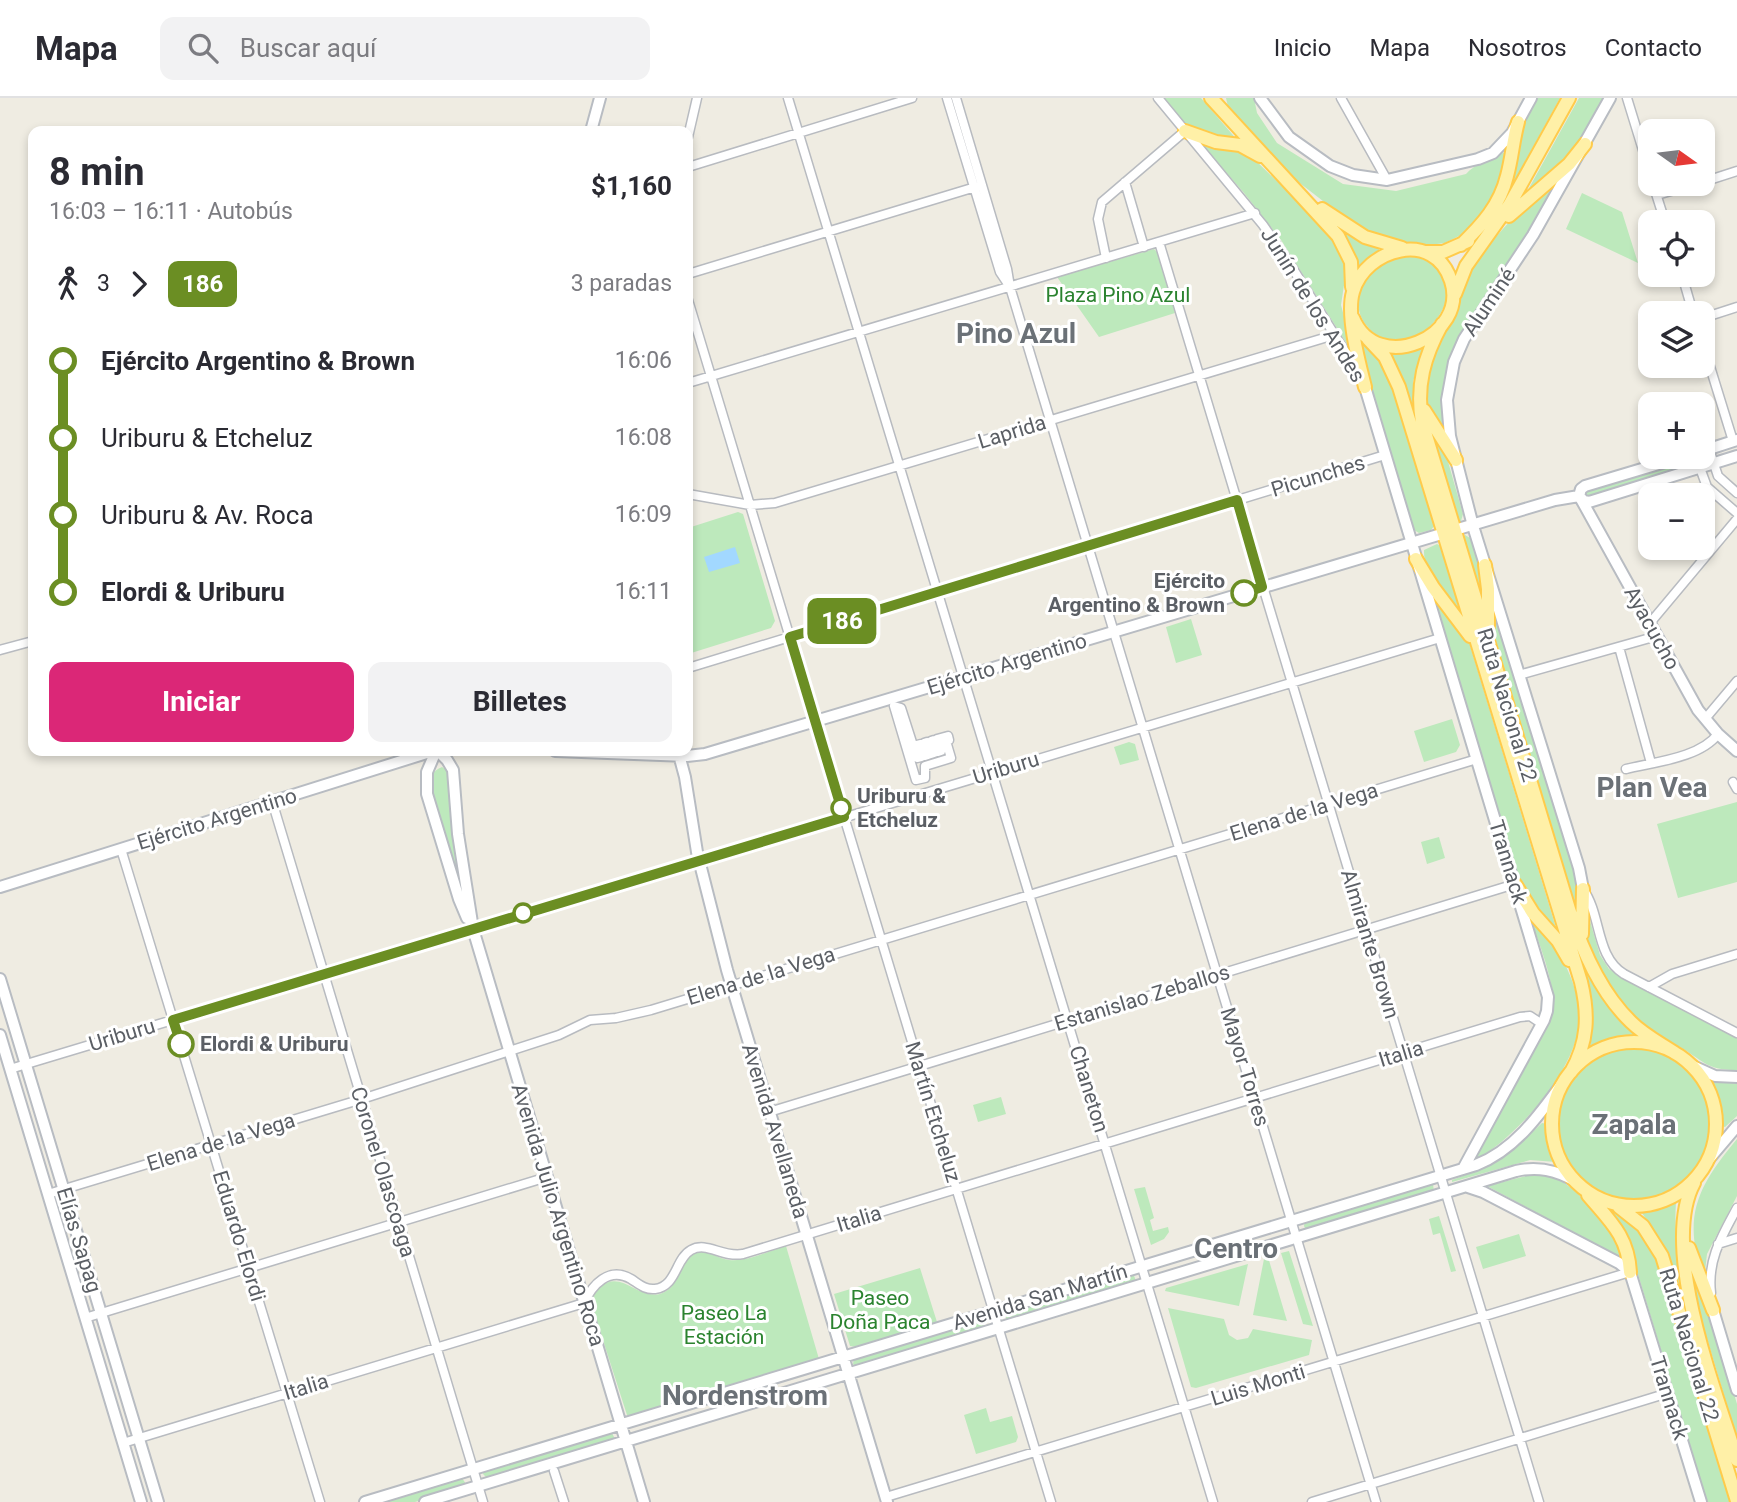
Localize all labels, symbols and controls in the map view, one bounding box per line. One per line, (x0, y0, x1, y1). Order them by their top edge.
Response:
search box (160, 17, 650, 80)
text: Mapa (35, 29, 118, 68)
icon: search (184, 29, 222, 67)
text: Buscar aquí (240, 33, 376, 63)
text: Inicio (1274, 34, 1331, 62)
text: Mapa (1369, 34, 1430, 62)
text: Nosotros (1468, 34, 1567, 62)
text: Contacto (1605, 34, 1702, 62)
north arrow (1638, 119, 1715, 196)
map controls (1638, 119, 1715, 560)
text: 8 min (49, 150, 145, 194)
text: $1,160 (591, 171, 672, 201)
text: 16:03 – 16:11 · Autobús (49, 198, 293, 225)
button: locate (1638, 210, 1715, 287)
street label: Junín de los Andes (1256, 224, 1370, 386)
street label: Aluminé (1458, 264, 1520, 340)
icon: walk (49, 265, 87, 303)
icon: forward (120, 265, 158, 303)
text: 3 (97, 270, 110, 297)
text: 186 (182, 270, 223, 298)
text: 3 paradas (571, 270, 672, 297)
park label: Plaza Pino Azul (1046, 283, 1190, 307)
button: layers (1638, 301, 1715, 378)
district label: Pino Azul (956, 317, 1076, 350)
text: Ejército Argentino & Brown (101, 346, 415, 376)
text: 16:06 (615, 347, 672, 374)
button: + (1638, 392, 1715, 469)
street label: Laprida (975, 410, 1049, 454)
text: Uriburu & Etcheluz (101, 423, 313, 453)
text: 16:08 (615, 424, 672, 451)
street label: Picunches (1268, 450, 1368, 502)
button: − (1638, 483, 1715, 560)
text: Uriburu & Av. Roca (101, 500, 314, 530)
text: 16:09 (615, 501, 672, 528)
place label: Ejército Argentino & Brown (1048, 569, 1225, 617)
text: Elordi & Uriburu (101, 577, 285, 607)
text: 16:11 (615, 578, 672, 605)
marker: Ejército Argentino & Brown (1231, 580, 1257, 606)
street label: Ayacucho (1619, 582, 1685, 674)
line badge: 186 (802, 598, 882, 644)
text: 186 (821, 607, 863, 635)
street label: Ruta Nacional 22 (1472, 625, 1542, 785)
street label: Ejército Argentino (924, 628, 1090, 700)
button: Iniciar (49, 662, 354, 742)
button: Billetes (368, 662, 672, 742)
street label: Uriburu (970, 747, 1042, 789)
district label: Plan Vea (1597, 771, 1707, 804)
street label: Elena de la Vega (1227, 778, 1381, 846)
street label: Ejército Argentino (134, 783, 300, 855)
place label: Uriburu & Etcheluz (857, 784, 946, 832)
marker: Uriburu & Etcheluz (831, 798, 851, 818)
street label: Trannack (1484, 817, 1532, 907)
street label: Almirante Brown (1336, 867, 1404, 1021)
unlabelled marker (513, 903, 533, 923)
street label: Elena de la Vega (684, 942, 838, 1010)
street label: Estanislao Zeballos (1051, 960, 1233, 1036)
street label: Mayor Torres (1216, 1005, 1274, 1129)
street label: Uriburu (86, 1014, 158, 1056)
marker: Elordi & Uriburu (168, 1031, 194, 1057)
place label: Elordi & Uriburu (200, 1032, 348, 1056)
street label: Italia (1376, 1036, 1426, 1072)
street label: Martín Etcheluz (900, 1039, 966, 1185)
street label: Avenida Avellaneda (737, 1041, 813, 1221)
street label: Chaneton (1064, 1043, 1114, 1135)
street label: Avenida Julio Argentino Roca (507, 1081, 609, 1349)
street label: Coronel Olascoaga (346, 1084, 420, 1260)
street label: Elena de la Vega (144, 1108, 298, 1176)
district label: Zapala (1591, 1108, 1677, 1141)
street label: Eduardo Elordi (208, 1168, 270, 1304)
street label: Elías Sapag (52, 1185, 106, 1295)
street label: Italia (834, 1201, 884, 1237)
district label: Centro (1194, 1232, 1278, 1265)
street label: Avenida San Martín (950, 1259, 1130, 1335)
street label: Ruta Nacional 22 (1654, 1265, 1724, 1425)
park label: Paseo Doña Paca (830, 1286, 930, 1334)
park label: Paseo La Estación (681, 1301, 767, 1349)
street label: Trannack (1645, 1353, 1693, 1443)
street label: Luis Monti (1208, 1359, 1308, 1411)
street label: Italia (281, 1369, 331, 1405)
district label: Nordenstrom (662, 1379, 828, 1412)

